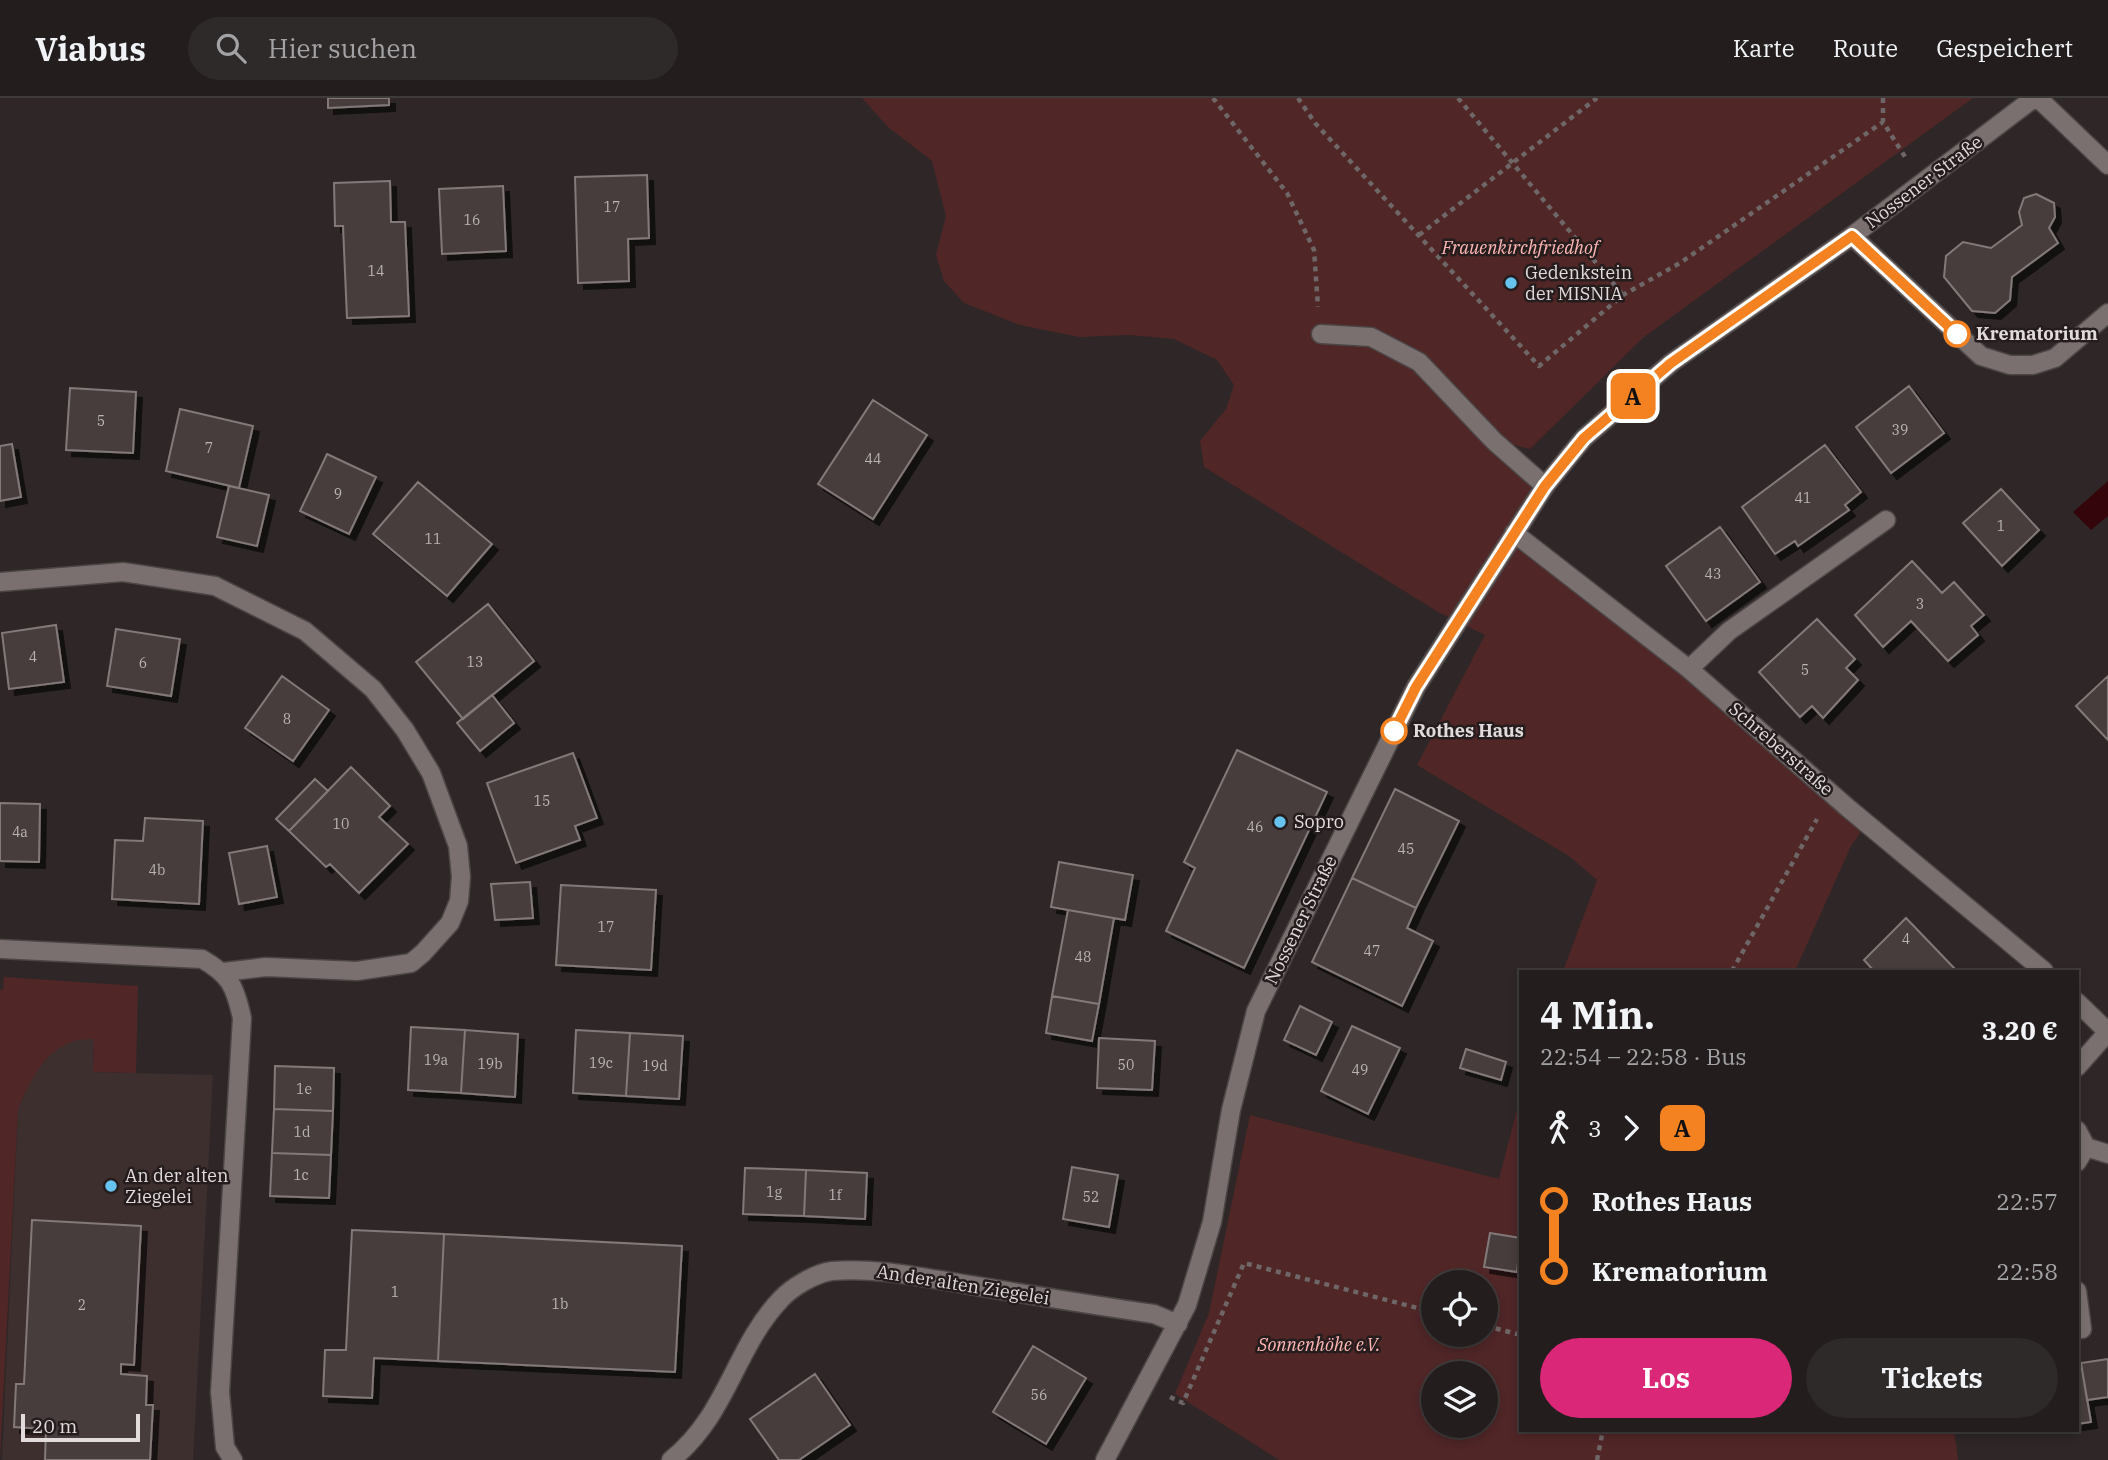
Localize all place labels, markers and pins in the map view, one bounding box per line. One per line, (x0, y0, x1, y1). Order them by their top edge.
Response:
place label: Gedenkstein der MISNIA (1525, 261, 1632, 305)
marker: Gedenkstein der MISNIA (1503, 275, 1519, 291)
marker: Krematorium (1944, 321, 1970, 347)
place label: Krematorium (1976, 322, 2098, 345)
marker: Rothes Haus (1381, 718, 1407, 744)
place label: Rothes Haus (1413, 719, 1524, 742)
place label: Sopro (1294, 810, 1344, 833)
marker: Sopro (1272, 814, 1288, 830)
place label: An der alten Ziegelei (125, 1164, 229, 1208)
marker: An der alten Ziegelei (103, 1178, 119, 1194)

